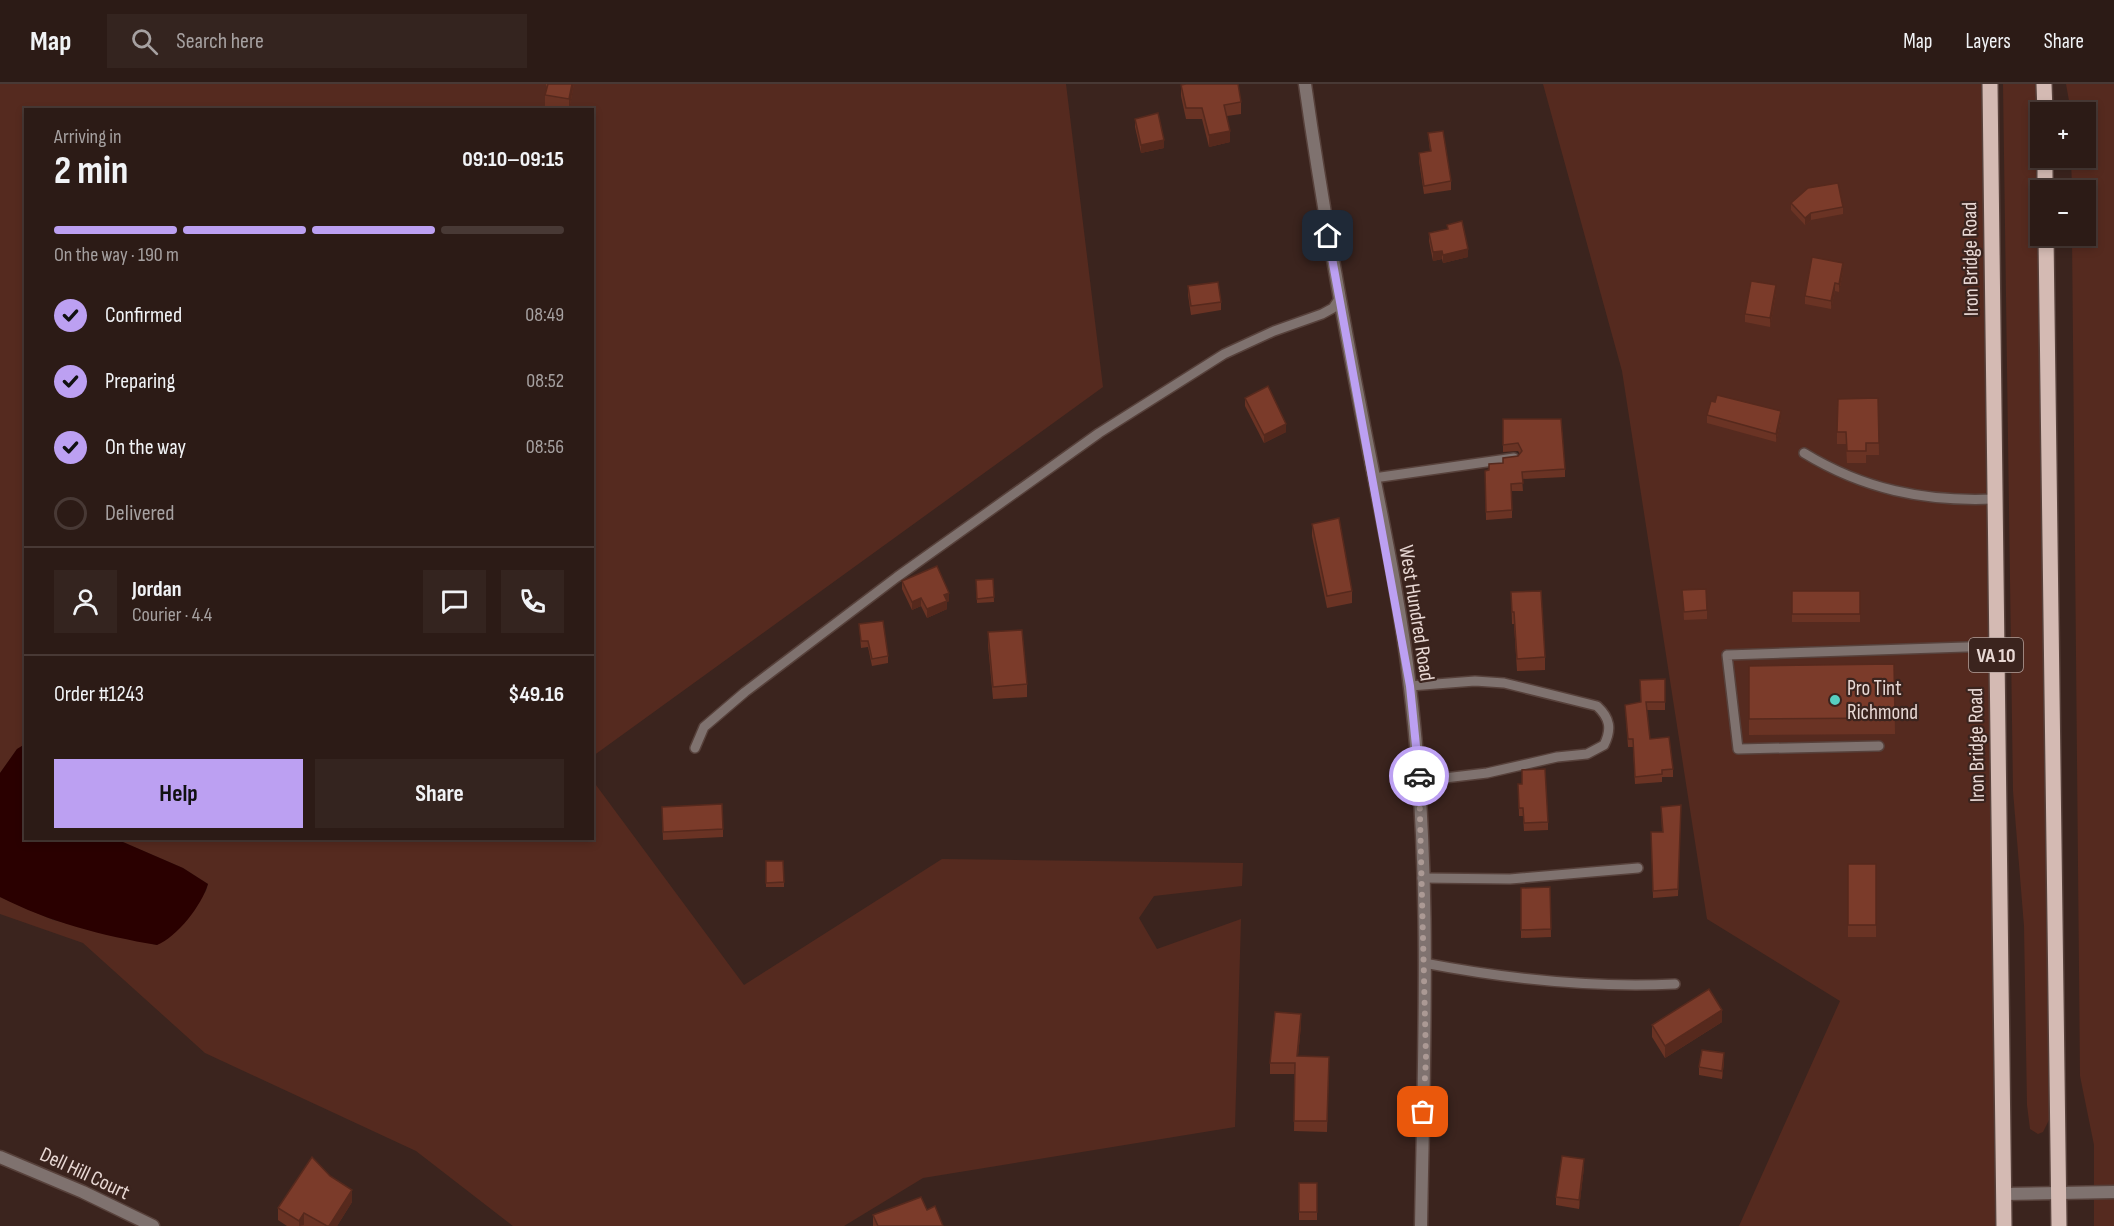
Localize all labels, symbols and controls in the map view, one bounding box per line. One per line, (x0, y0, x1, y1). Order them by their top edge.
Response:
search box (107, 14, 527, 68)
text: Map (30, 25, 71, 58)
icon: search (128, 25, 161, 58)
text: Search here (176, 28, 264, 55)
text: Map (1903, 29, 1932, 54)
text: Layers (1965, 29, 2011, 54)
text: Share (2044, 29, 2084, 54)
map controls (2030, 102, 2096, 246)
button: + (2030, 102, 2096, 168)
text: Arriving in (54, 125, 122, 149)
text: 09:10–09:15 (462, 146, 564, 173)
text: 2 min (54, 148, 128, 195)
button: − (2030, 180, 2096, 246)
street label: Iron Bridge Road (1957, 202, 1984, 316)
pin (1302, 210, 1353, 261)
icon: home (1311, 219, 1344, 252)
text: On the way · 190 m (54, 243, 179, 267)
icon: check (54, 299, 87, 332)
text: Confirmed (105, 302, 182, 329)
text: 08:49 (525, 303, 564, 327)
icon: check (54, 365, 87, 398)
text: Preparing (105, 368, 175, 395)
text: 08:52 (526, 369, 564, 393)
icon: check (54, 431, 87, 464)
text: On the way (105, 434, 186, 461)
text: 08:56 (526, 435, 564, 459)
text: Delivered (105, 500, 174, 527)
street label: West Hundred Road (1393, 543, 1440, 683)
button: person (54, 570, 117, 633)
button: chat (423, 570, 486, 633)
button: phone (501, 570, 564, 633)
text: Jordan (132, 576, 181, 603)
text: Courier · 4.4 (132, 603, 212, 627)
road number: VA 10 (1969, 638, 2023, 672)
place label: Pro Tint Richmond (1847, 676, 1918, 725)
text: Order #1243 (54, 681, 144, 708)
text: $49.16 (508, 681, 564, 708)
street label: Iron Bridge Road (1963, 688, 1990, 802)
marker: Pro Tint Richmond (1828, 693, 1842, 707)
courier (1389, 746, 1449, 806)
button: Help (54, 759, 303, 828)
button: Share (315, 759, 564, 828)
icon: car (1403, 760, 1436, 793)
pin (1397, 1086, 1448, 1137)
icon: bag (1406, 1095, 1439, 1128)
street label: Dell Hill Court (36, 1142, 133, 1205)

